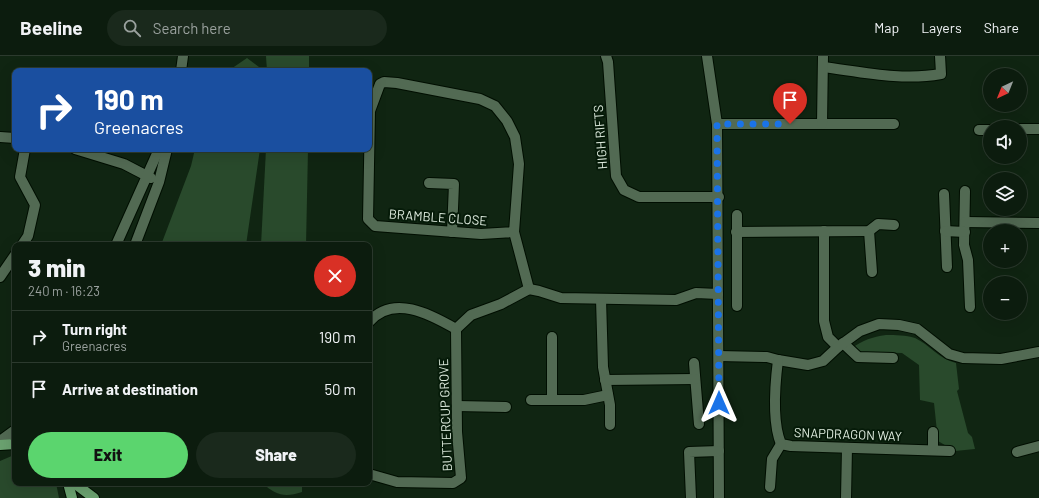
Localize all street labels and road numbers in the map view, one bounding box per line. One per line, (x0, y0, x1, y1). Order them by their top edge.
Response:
street label: HIGH RIFTS (590, 104, 610, 170)
street label: BRAMBLE CLOSE (388, 206, 488, 228)
street label: BUTTERCUP GROVE (435, 358, 455, 472)
street label: SNAPDRAGON WAY (794, 424, 902, 444)

